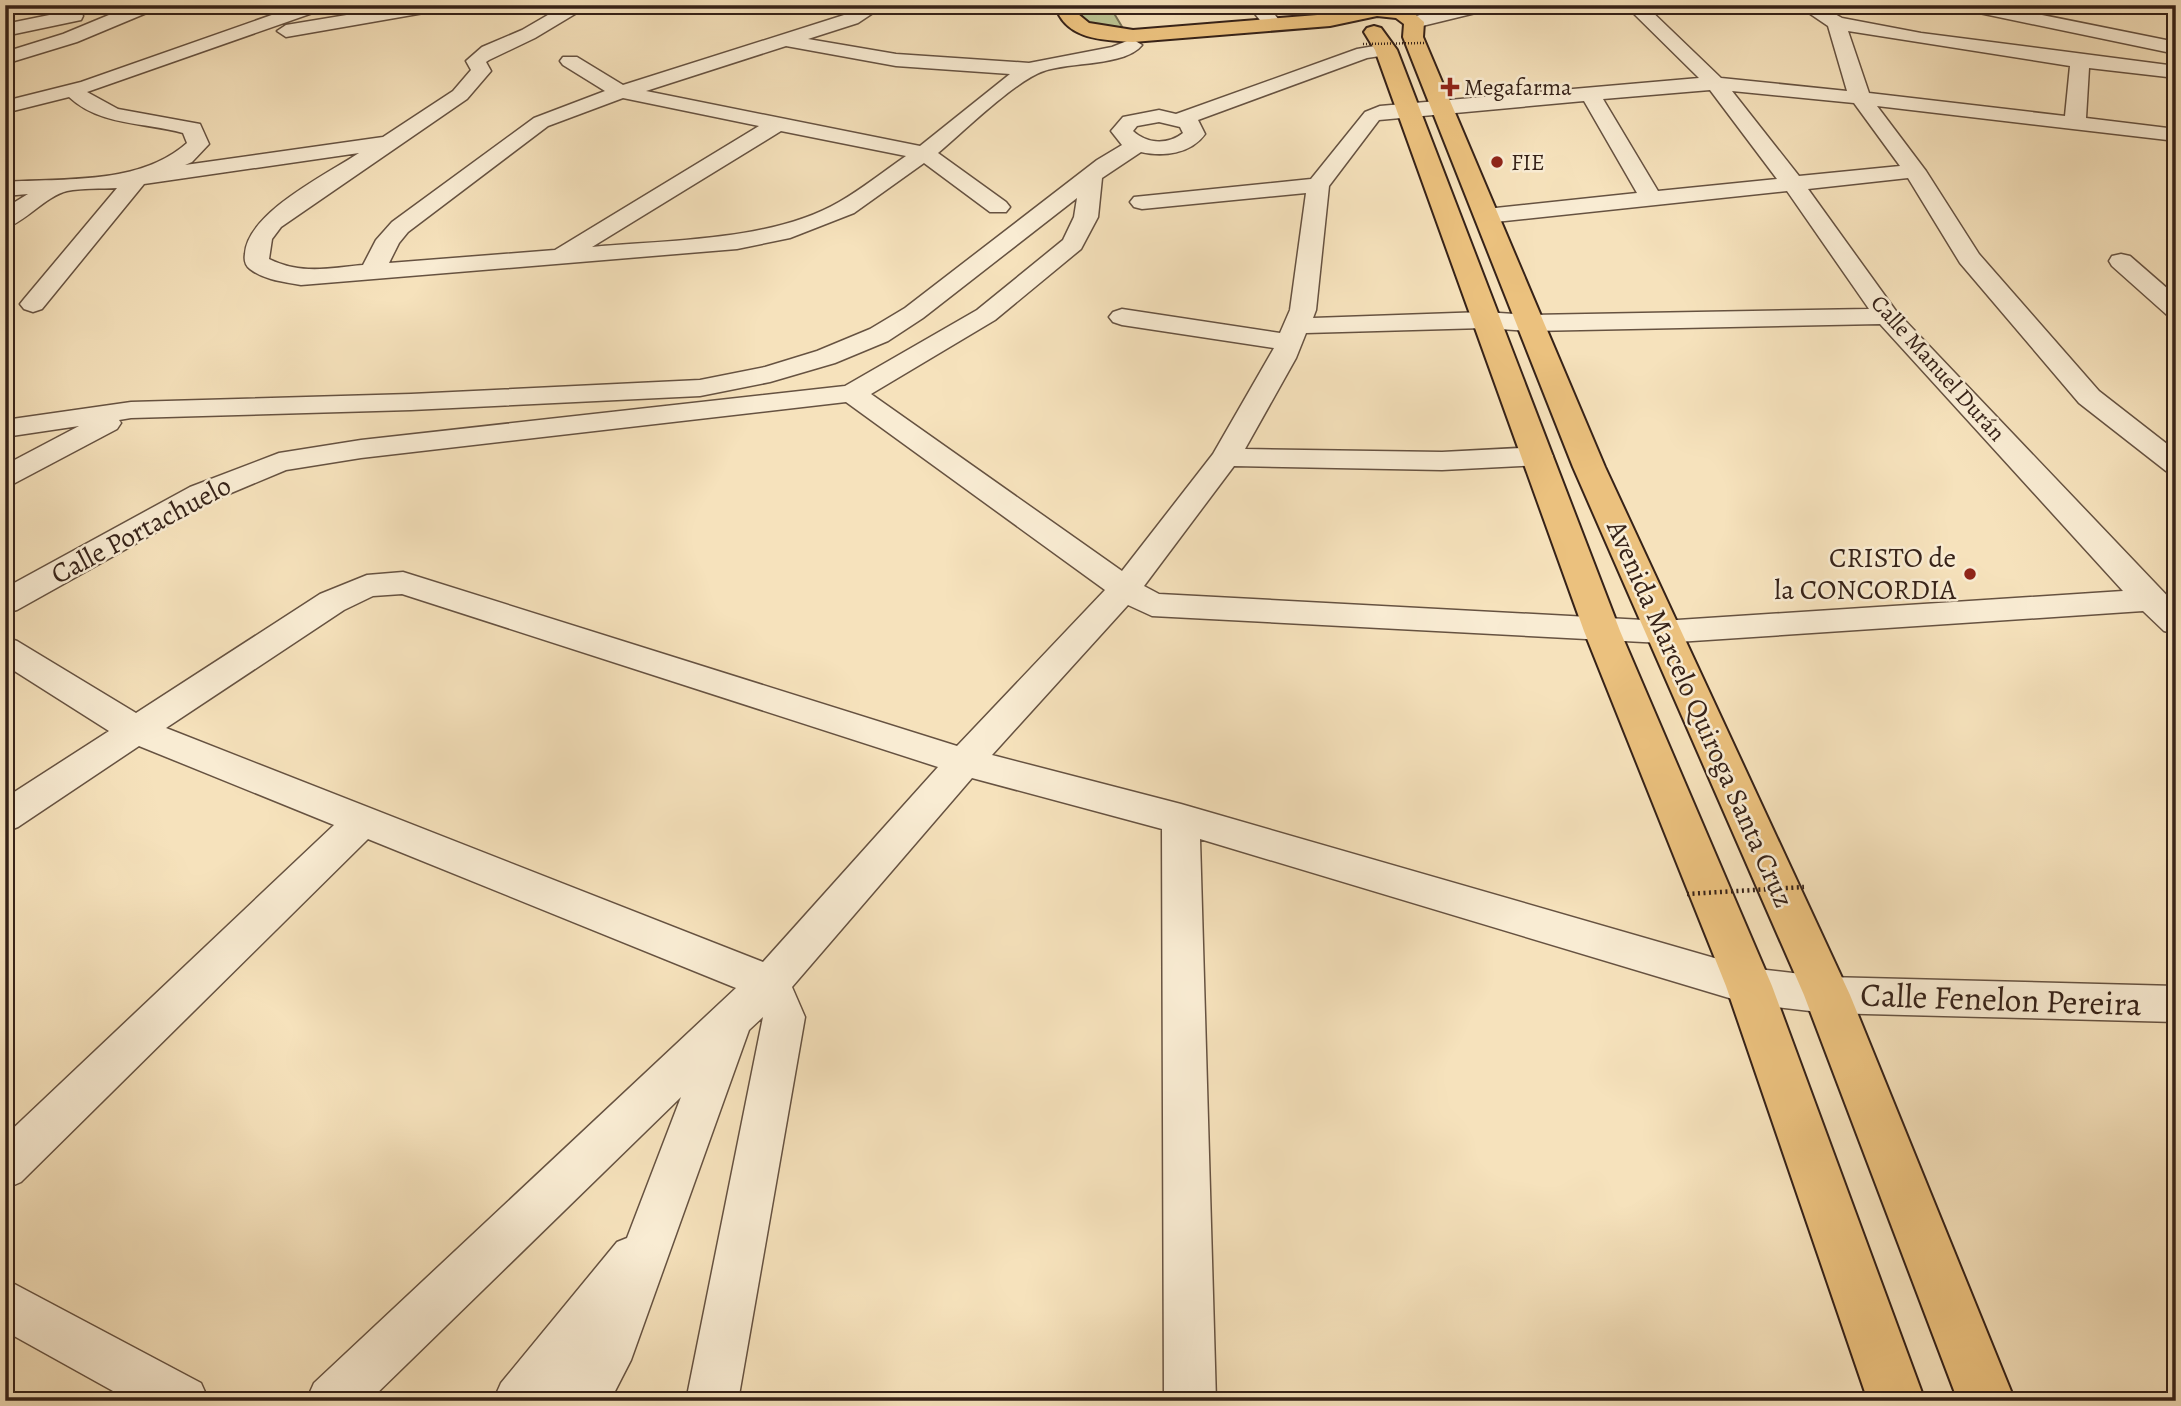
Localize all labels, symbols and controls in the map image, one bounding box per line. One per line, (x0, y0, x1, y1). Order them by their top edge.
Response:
place label: Megafarma (1464, 72, 1572, 103)
marker: Megafarma (1442, 79, 1458, 95)
place label: FIE (1511, 147, 1545, 178)
marker: FIE (1489, 154, 1505, 170)
street label: Calle Manuel Durán (1864, 288, 2012, 448)
street label: Calle Portachuelo (44, 467, 238, 593)
street label: Avenida Marcelo Quiroga Santa Cruz (1597, 514, 1803, 914)
place label: CRISTO de la CONCORDIA (1774, 539, 1957, 609)
marker: CRISTO de la CONCORDIA (1962, 566, 1978, 582)
street label: Calle Fenelon Pereira (1860, 972, 2143, 1026)

